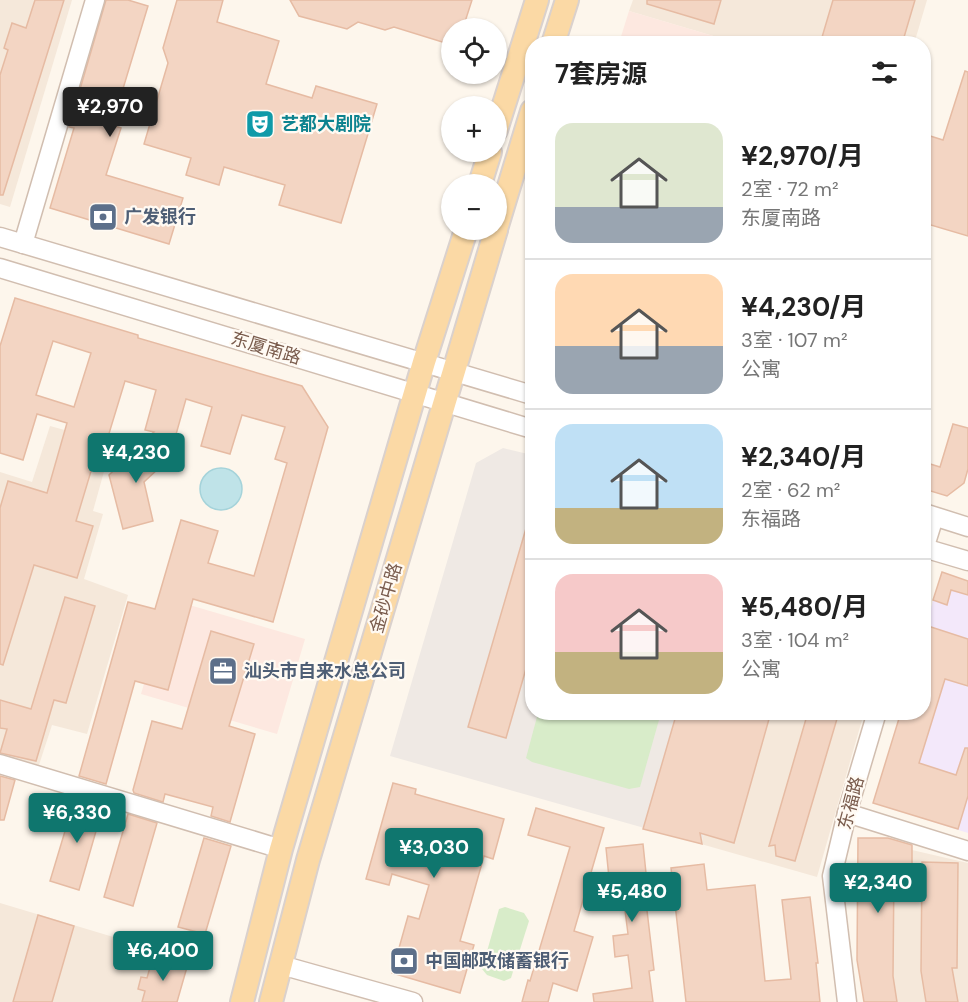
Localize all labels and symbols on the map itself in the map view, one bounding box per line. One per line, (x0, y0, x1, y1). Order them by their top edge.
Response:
pin: ¥2,970 (61, 87, 159, 138)
theatre icon: 艺都大剧院 (244, 108, 276, 140)
place label: 艺都大剧院 (281, 112, 371, 136)
bank icon: 广发银行 (87, 201, 119, 233)
place label: 广发银行 (124, 205, 196, 229)
street label: 东厦南路 (228, 326, 304, 370)
pin: ¥4,230 (87, 433, 185, 484)
street label: 金砂中路 (365, 560, 407, 636)
office icon: 汕头市自来水总公司 (207, 655, 239, 687)
place label: 汕头市自来水总公司 (244, 659, 406, 683)
street label: 东福路 (832, 774, 870, 832)
pin: ¥6,330 (28, 793, 126, 844)
pin: ¥3,030 (385, 828, 483, 879)
pin: ¥2,340 (829, 863, 927, 914)
pin: ¥5,480 (583, 872, 681, 923)
pin: ¥6,400 (114, 931, 212, 982)
bank icon: 中国邮政储蓄银行 (388, 945, 420, 977)
place label: 中国邮政储蓄银行 (425, 949, 569, 973)

